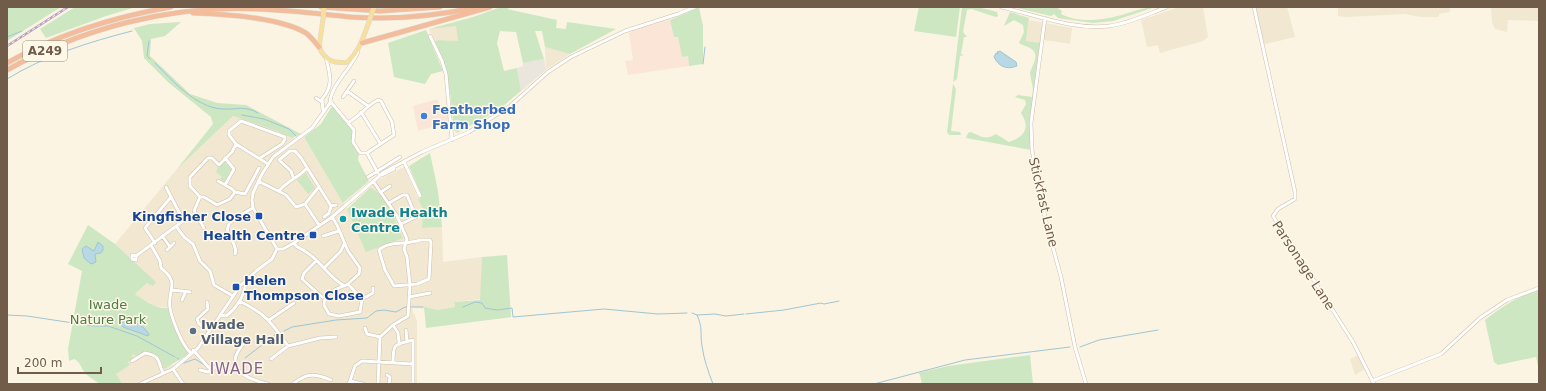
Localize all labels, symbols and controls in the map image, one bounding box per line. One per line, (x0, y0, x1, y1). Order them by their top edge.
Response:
road number: A249 (23, 41, 67, 61)
place label: Featherbed Farm Shop (432, 102, 516, 132)
marker: Featherbed Farm Shop (419, 111, 429, 121)
street label: Stickfast Lane (1026, 156, 1061, 248)
place label: Iwade Health Centre (351, 205, 448, 235)
place label: Kingfisher Close (132, 209, 251, 224)
marker: Kingfisher Close (254, 211, 264, 221)
marker: Iwade Health Centre (338, 214, 348, 224)
street label: Parsonage Lane (1269, 218, 1338, 313)
place label: Health Centre (203, 228, 305, 243)
marker: Health Centre (308, 230, 318, 240)
place label: Helen Thompson Close (244, 273, 364, 303)
marker: Helen Thompson Close (231, 282, 241, 292)
park label: Iwade Nature Park (70, 297, 147, 327)
place label: Iwade Village Hall (201, 317, 284, 347)
marker: Iwade Village Hall (188, 326, 198, 336)
scale bar (18, 349, 101, 375)
text: 200 m (24, 356, 62, 370)
district label: IWADE (210, 360, 264, 378)

